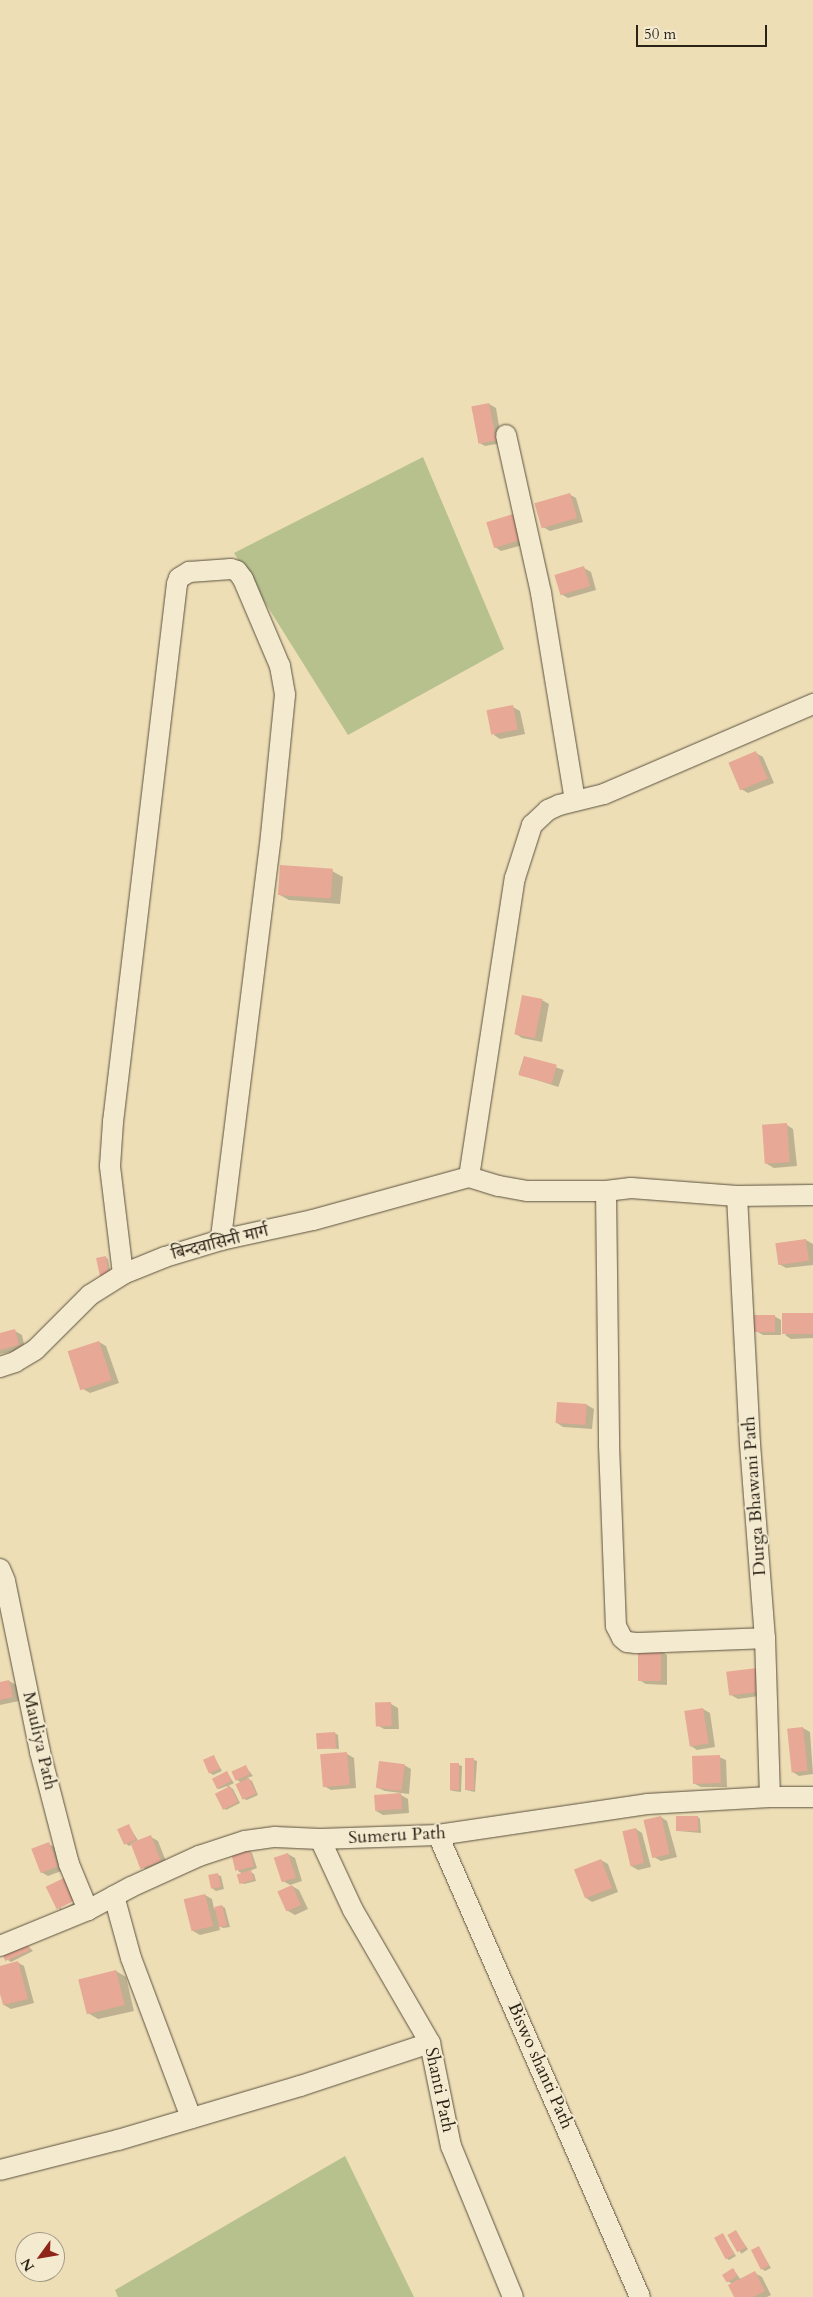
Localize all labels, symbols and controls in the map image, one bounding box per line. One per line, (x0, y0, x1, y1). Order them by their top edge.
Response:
scale bar (638, 15, 769, 47)
text: 50 m (644, 24, 676, 44)
street label: बिन्दवासिनी मार्ग (169, 1221, 271, 1265)
street label: Durga Bhawani Path (739, 1415, 771, 1577)
street label: Mauliya Path (17, 1690, 61, 1792)
street label: Sumeru Path (348, 1823, 446, 1849)
street label: Biswo shanti Path (503, 2000, 577, 2132)
street label: Shanti Path (419, 2045, 459, 2135)
north arrow (15, 2232, 65, 2282)
text: N (16, 2254, 39, 2275)

